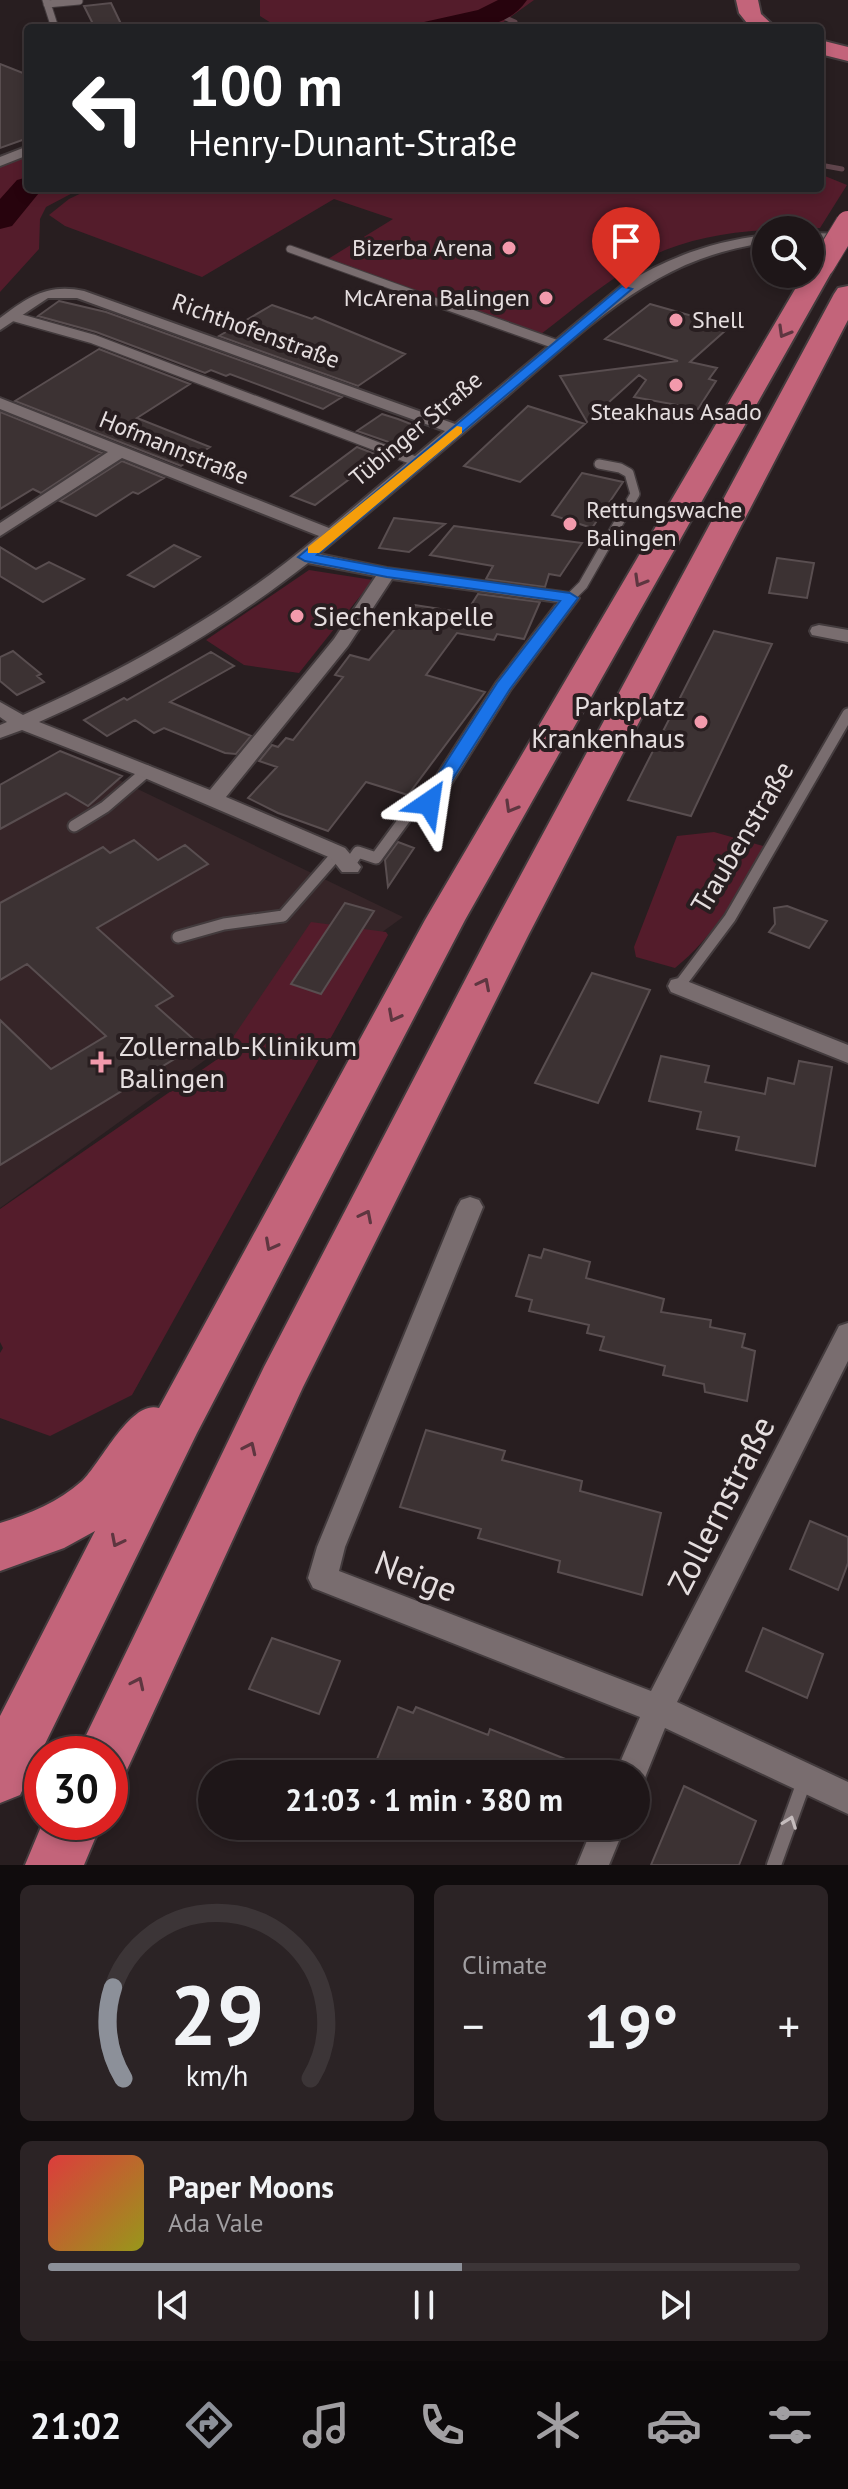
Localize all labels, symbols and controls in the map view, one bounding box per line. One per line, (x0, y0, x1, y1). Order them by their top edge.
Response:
text: 100 m (188, 49, 343, 121)
icon: left (56, 56, 160, 160)
text: Henry-Dunant-Straße (188, 119, 517, 166)
pin (592, 207, 660, 289)
map controls (752, 216, 824, 288)
button: search (752, 216, 824, 288)
icon: arrive (604, 219, 648, 263)
place label: Bizerba Arena (352, 232, 493, 263)
marker: Bizerba Arena (500, 239, 518, 257)
place label: McArena Balingen (344, 282, 530, 313)
street label: Richthofenstraße (168, 286, 344, 375)
marker: McArena Balingen (537, 289, 555, 307)
place label: Shell (692, 304, 744, 335)
marker: Shell (667, 311, 685, 329)
one-way arrow (778, 323, 794, 337)
street label: Tübinger Straße (343, 364, 488, 493)
marker: Steakhaus Asado (667, 376, 685, 394)
place label: Steakhaus Asado (590, 396, 762, 427)
street label: Hofmannstraße (95, 403, 254, 492)
place label: Rettungswache Balingen (586, 494, 742, 553)
marker: Rettungswache Balingen (561, 515, 579, 533)
one-way arrow (634, 572, 650, 587)
place label: Siechenkapelle (313, 597, 494, 634)
marker: Siechenkapelle (288, 607, 306, 625)
place label: Parkplatz Krankenhaus (531, 687, 685, 756)
marker: Parkplatz Krankenhaus (692, 713, 710, 731)
street label: Traubenstraße (682, 754, 802, 920)
position arrow (387, 761, 471, 845)
one-way arrow (505, 798, 521, 813)
one-way arrow (474, 978, 489, 993)
one-way arrow (388, 1007, 404, 1022)
place label: Zollernalb-Klinikum Balingen (119, 1027, 357, 1096)
marker: Zollernalb-Klinikum Balingen (90, 1051, 112, 1073)
one-way arrow (356, 1209, 371, 1224)
one-way arrow (266, 1237, 281, 1251)
street label: Zollernstraße (656, 1408, 784, 1601)
one-way arrow (240, 1442, 256, 1457)
one-way arrow (111, 1533, 127, 1547)
street label: Neige (369, 1539, 464, 1611)
one-way arrow (129, 1677, 145, 1692)
speed limit sign: 30 (24, 1736, 128, 1840)
text: 21:03 · 1 min · 380 m (285, 1780, 563, 1819)
one-way arrow (780, 1816, 796, 1830)
text: Climate (462, 1948, 547, 1981)
text: 29 (170, 1960, 264, 2068)
text: 19° (584, 1987, 678, 2065)
text: − (462, 1997, 484, 2054)
text: + (778, 1997, 800, 2054)
text: km/h (186, 2057, 248, 2094)
text: Paper Moons (168, 2167, 334, 2206)
text: Ada Vale (168, 2206, 263, 2239)
icon: previous (151, 2283, 195, 2327)
icon: pause (402, 2283, 446, 2327)
icon: next (653, 2283, 697, 2327)
icon: directions (181, 2397, 237, 2453)
icon: music (298, 2397, 354, 2453)
icon: phone (414, 2397, 470, 2453)
icon: climate (530, 2397, 586, 2453)
icon: car (646, 2397, 702, 2453)
icon: filters (762, 2397, 818, 2453)
text: 21:02 (30, 2402, 121, 2449)

